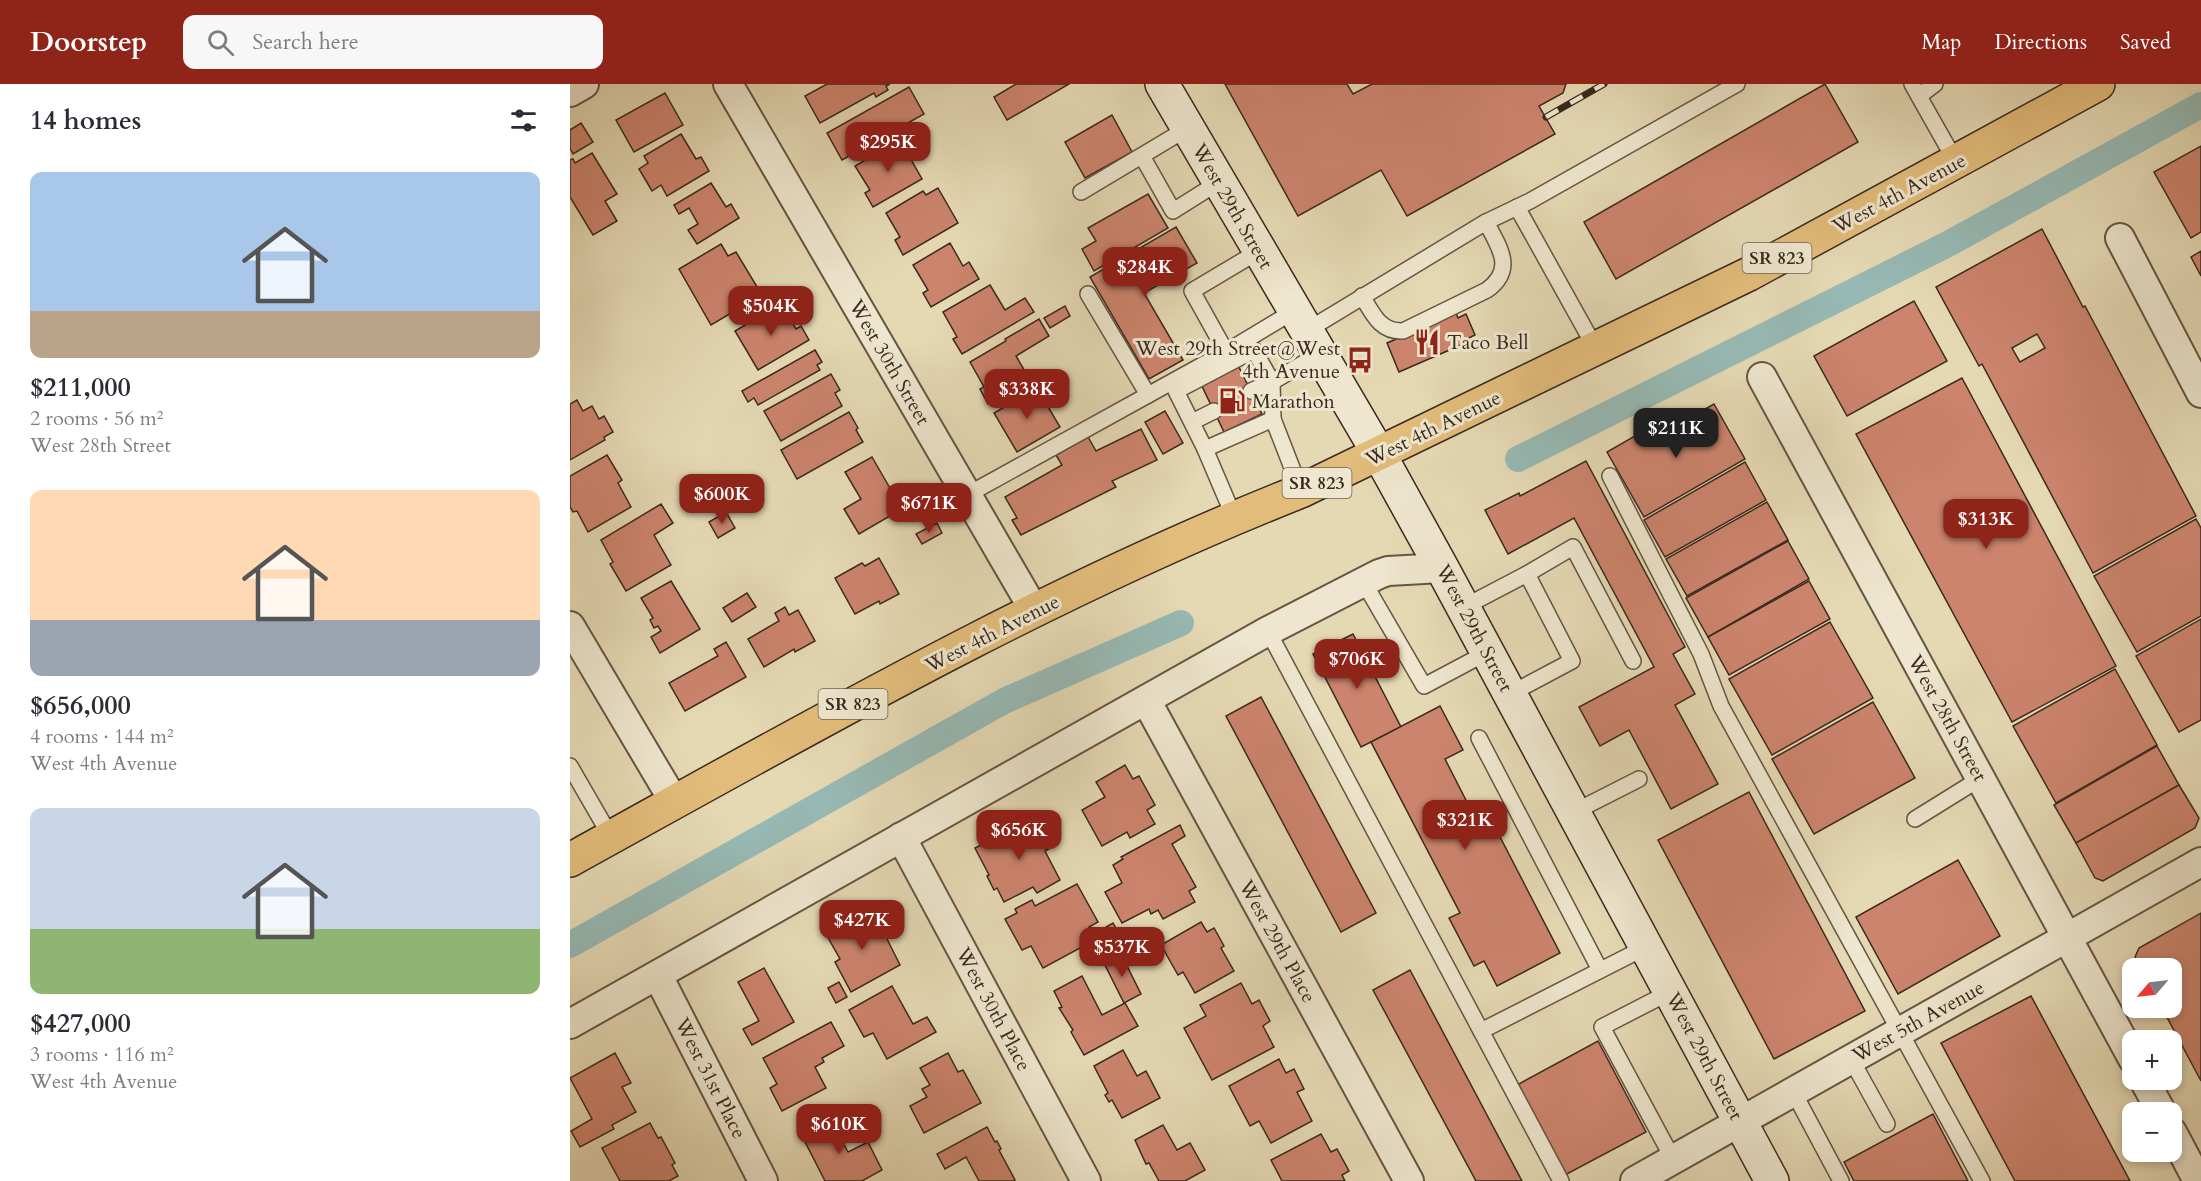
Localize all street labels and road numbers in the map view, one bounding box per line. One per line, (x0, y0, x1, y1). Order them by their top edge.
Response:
street label: West 29th Street (1185, 138, 1280, 275)
street label: West 4th Avenue (1827, 147, 1971, 240)
road number: SR 823 (1742, 243, 1812, 273)
street label: West 30th Street (842, 294, 937, 431)
street label: West 4th Avenue (1360, 384, 1505, 473)
road number: SR 823 (1282, 468, 1352, 498)
street label: West 29th Street (1429, 559, 1520, 697)
street label: West 4th Avenue (920, 588, 1064, 679)
street label: West 28th Street (1901, 649, 1994, 787)
road number: SR 823 (818, 689, 888, 719)
street label: West 29th Place (1232, 874, 1322, 1007)
street label: West 30th Place (949, 942, 1038, 1076)
street label: West 5th Avenue (1846, 974, 1989, 1069)
street label: West 29th Street (1659, 987, 1750, 1125)
street label: West 31st Place (668, 1012, 753, 1143)

